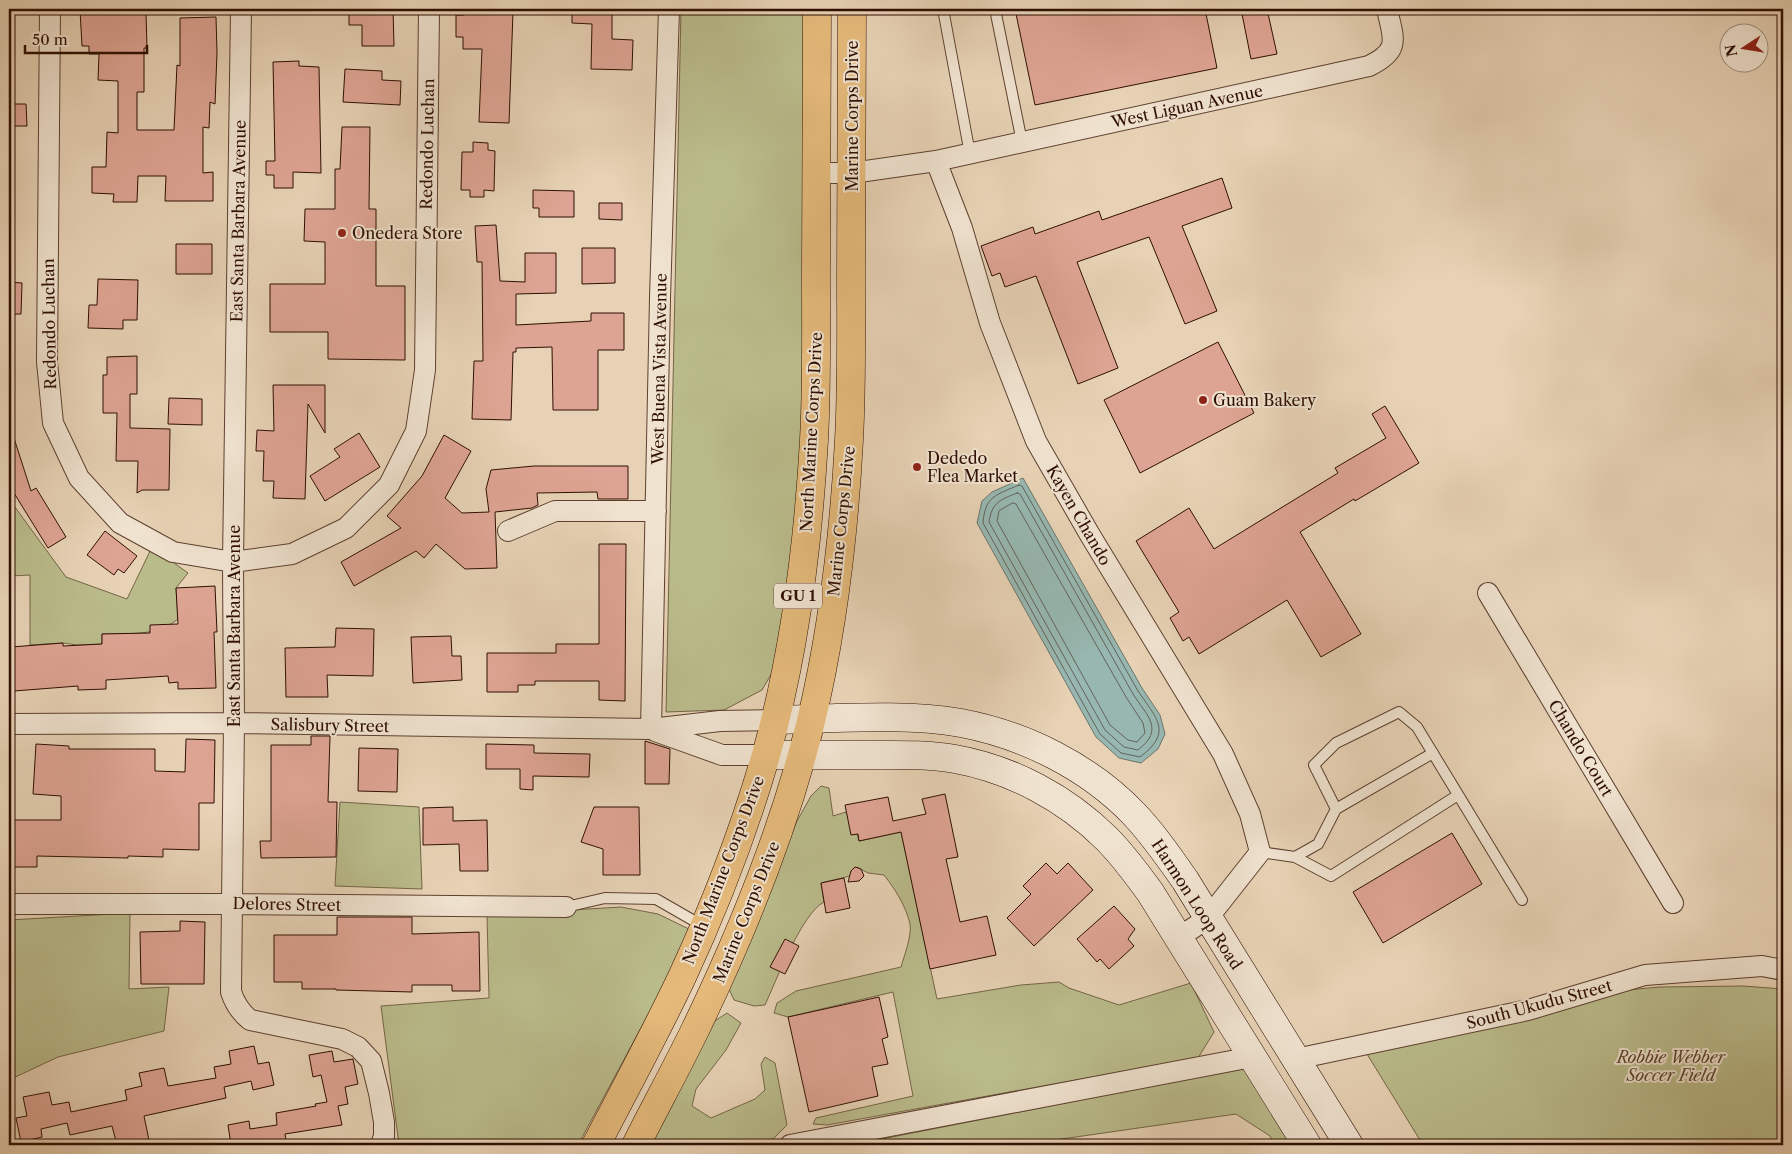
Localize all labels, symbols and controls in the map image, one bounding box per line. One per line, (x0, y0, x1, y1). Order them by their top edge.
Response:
scale bar (25, 22, 148, 54)
north arrow (1720, 22, 1770, 72)
text: 50 m (32, 30, 68, 49)
street label: Marine Corps Drive (842, 41, 862, 191)
text: N (1721, 43, 1741, 59)
street label: Redondo Luchan (416, 78, 438, 210)
street label: West Liguan Avenue (1108, 80, 1265, 132)
street label: East Santa Barbara Avenue (226, 120, 250, 322)
place label: Onedera Store (352, 223, 463, 243)
marker: Onedera Store (336, 227, 348, 239)
street label: Redondo Luchan (38, 258, 60, 390)
street label: West Buena Vista Avenue (647, 273, 671, 466)
street label: North Marine Corps Drive (796, 332, 826, 532)
place label: Guam Bakery (1213, 390, 1317, 410)
marker: Guam Bakery (1197, 394, 1209, 406)
street label: Marine Corps Drive (823, 445, 859, 597)
place label: Dededo Flea Market (927, 448, 1018, 486)
marker: Dededo Flea Market (911, 461, 923, 473)
street label: Kayen Chando (1042, 461, 1116, 569)
street label: East Santa Barbara Avenue (224, 525, 244, 727)
road number: GU 1 (774, 584, 822, 608)
street label: Chando Court (1544, 696, 1618, 800)
street label: Salisbury Street (270, 714, 390, 736)
street label: North Marine Corps Drive (678, 773, 768, 967)
street label: Harmon Loop Road (1147, 835, 1247, 973)
street label: Marine Corps Drive (709, 838, 783, 986)
street label: Delores Street (233, 893, 342, 915)
street label: South Ukudu Street (1464, 975, 1614, 1033)
park label: Robbie Webber Soccer Field (1615, 1047, 1727, 1085)

